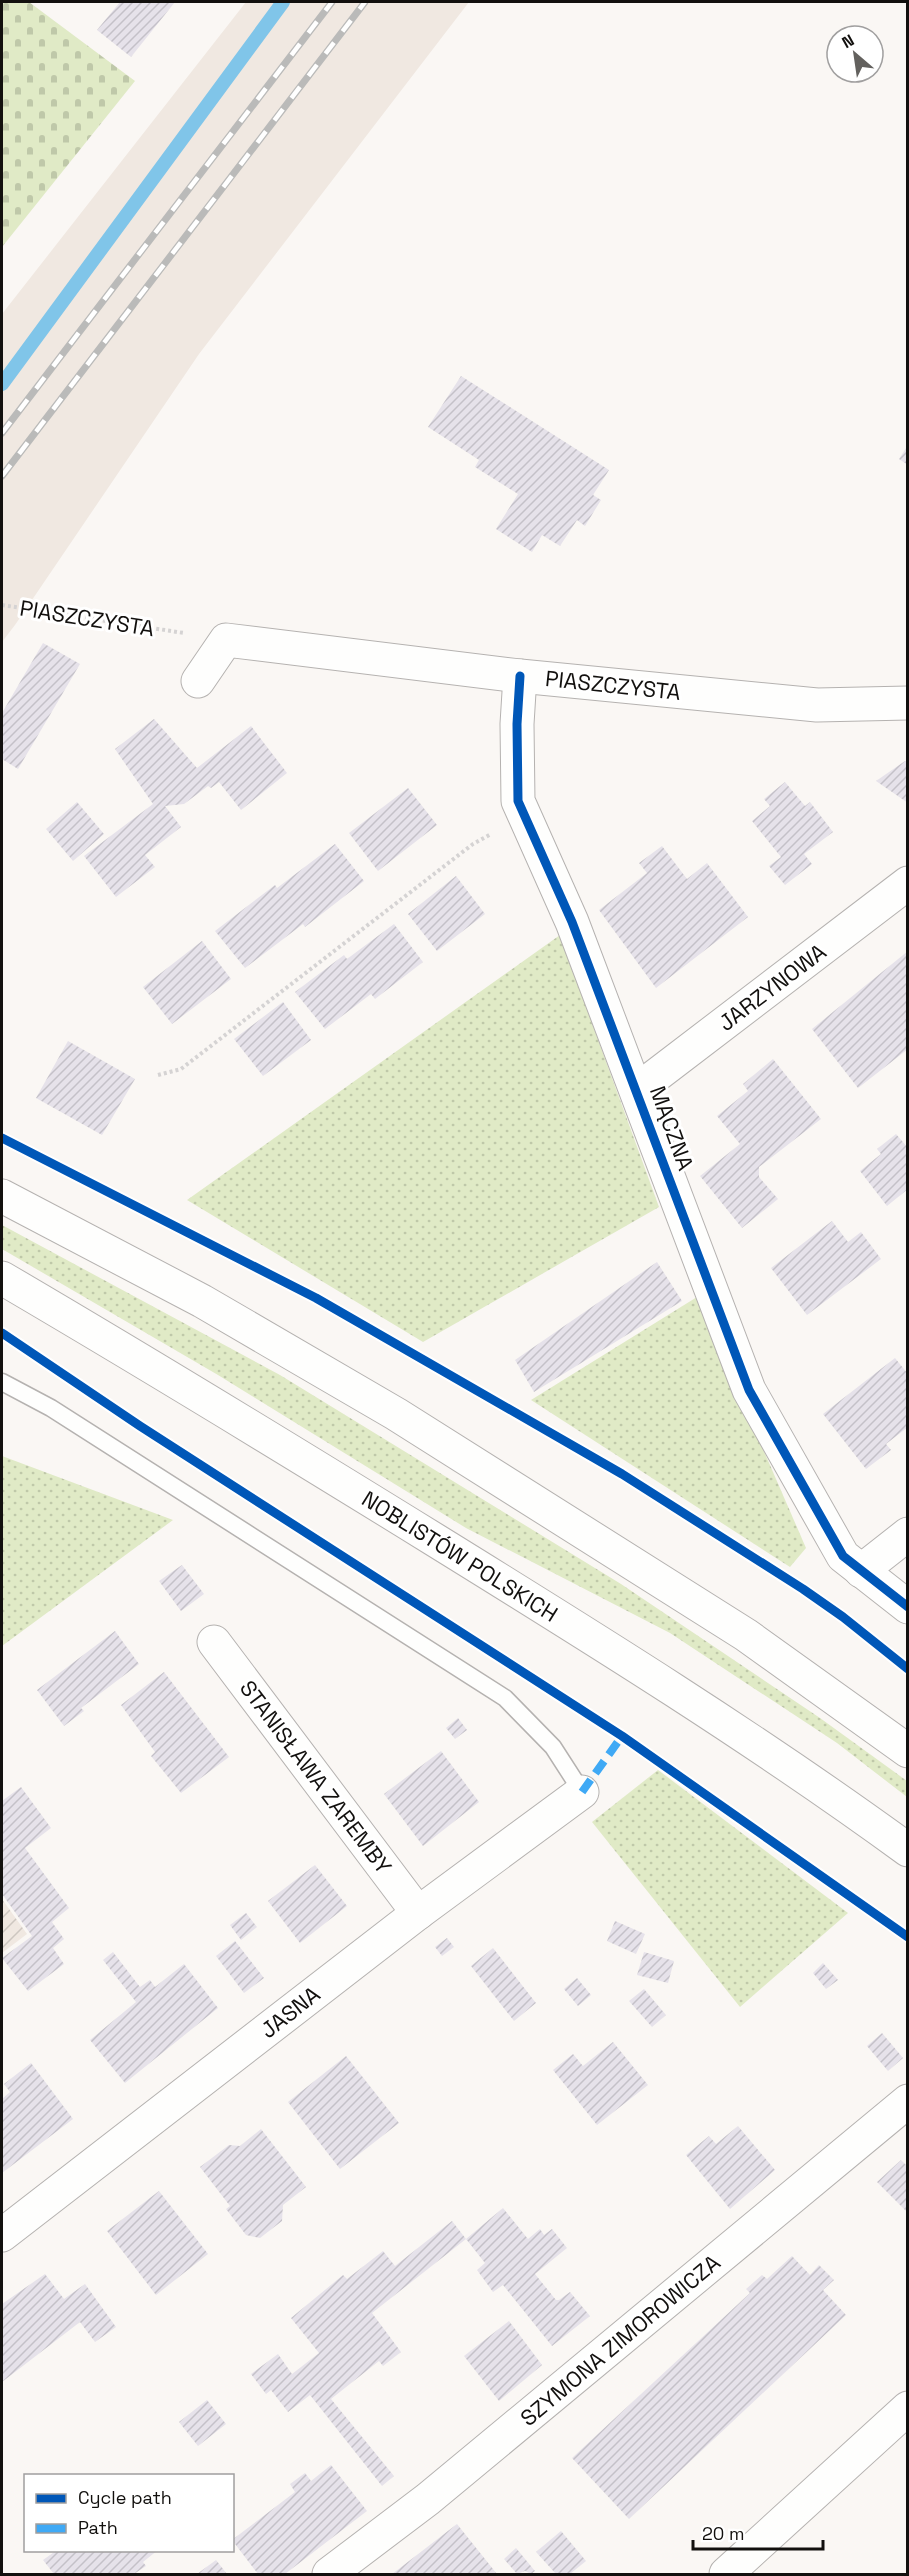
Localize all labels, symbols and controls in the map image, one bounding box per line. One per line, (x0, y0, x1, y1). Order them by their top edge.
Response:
north arrow (825, 24, 885, 84)
text: N (838, 30, 858, 53)
street label: PIASZCZYSTA (18, 594, 156, 642)
street label: PIASZCZYSTA (544, 664, 682, 706)
street label: JARZYNOWA (712, 937, 832, 1037)
street label: MĄCZNA (644, 1082, 700, 1174)
street label: NOBLISTÓW POLSKICH (357, 1484, 563, 1628)
street label: STANISŁAWA ZAREMBY (234, 1675, 398, 1880)
street label: JASNA (255, 1980, 326, 2044)
street label: SZYMONA ZIMOROWICZA (514, 2248, 726, 2432)
legend (24, 2474, 234, 2552)
text: Cycle path (78, 2486, 172, 2509)
scale bar (693, 2513, 824, 2551)
text: Path (78, 2516, 118, 2539)
text: 20 m (702, 2522, 745, 2545)

